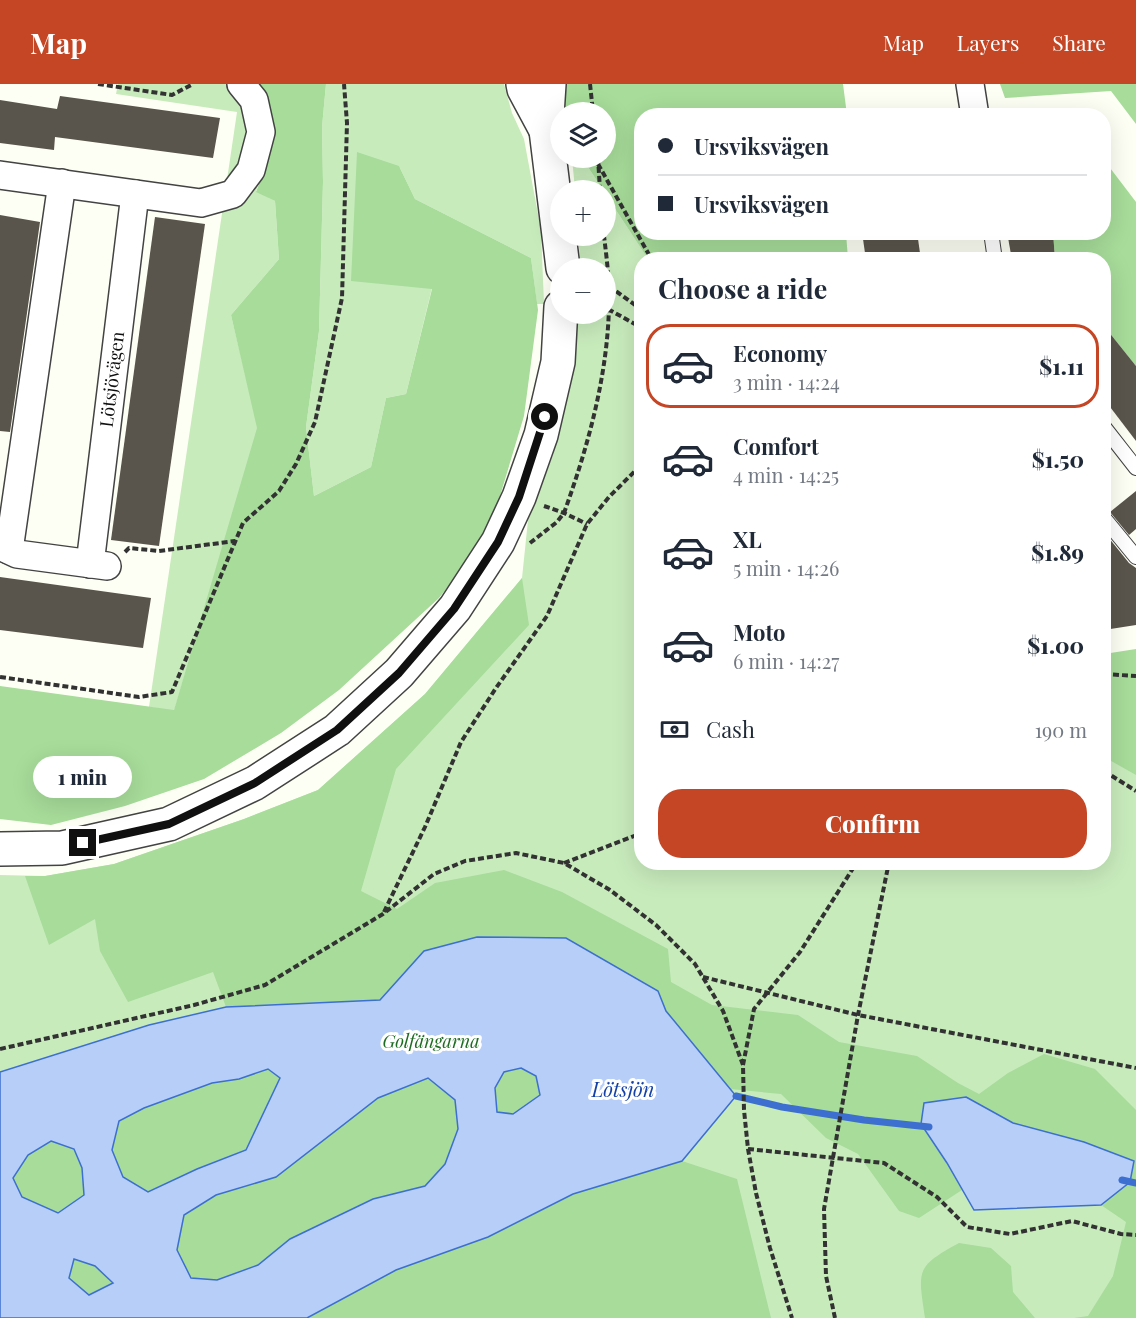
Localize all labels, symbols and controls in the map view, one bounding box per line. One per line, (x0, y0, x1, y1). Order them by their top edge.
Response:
text: Map (30, 24, 87, 61)
text: Map (883, 28, 924, 56)
text: Layers (957, 28, 1019, 56)
text: Share (1052, 28, 1106, 56)
map controls (550, 102, 616, 324)
button: layers (550, 102, 616, 168)
text: Ursviksvägen (694, 131, 829, 161)
button: + (550, 180, 616, 246)
text: Ursviksvägen (694, 189, 829, 219)
button: − (550, 258, 616, 324)
text: Choose a ride (658, 270, 827, 306)
street label: Lötsjövägen (94, 330, 129, 428)
text: Economy (733, 338, 827, 368)
icon: car (661, 339, 715, 393)
text: $1.11 (1039, 351, 1084, 381)
text: 3 min · 14:24 (733, 368, 840, 395)
route start (531, 403, 558, 430)
text: Comfort (733, 431, 819, 461)
icon: car (661, 432, 715, 486)
text: $1.50 (1032, 444, 1084, 474)
text: 4 min · 14:25 (733, 461, 839, 488)
text: XL (733, 524, 762, 554)
icon: car (661, 525, 715, 579)
text: $1.89 (1031, 537, 1084, 567)
text: 5 min · 14:26 (733, 554, 839, 581)
text: Moto (733, 617, 786, 647)
icon: car (661, 618, 715, 672)
text: $1.00 (1027, 630, 1084, 660)
text: 6 min · 14:27 (733, 647, 839, 674)
icon: cash (658, 713, 691, 746)
text: Cash (706, 714, 755, 744)
text: 190 m (1035, 716, 1087, 743)
callout: 1 min (34, 756, 132, 798)
text: 1 min (58, 763, 107, 790)
button: Confirm (658, 789, 1087, 858)
route end (69, 829, 96, 856)
park label: Golfängarna (382, 1029, 480, 1053)
water label: Lötsjön (591, 1075, 654, 1102)

